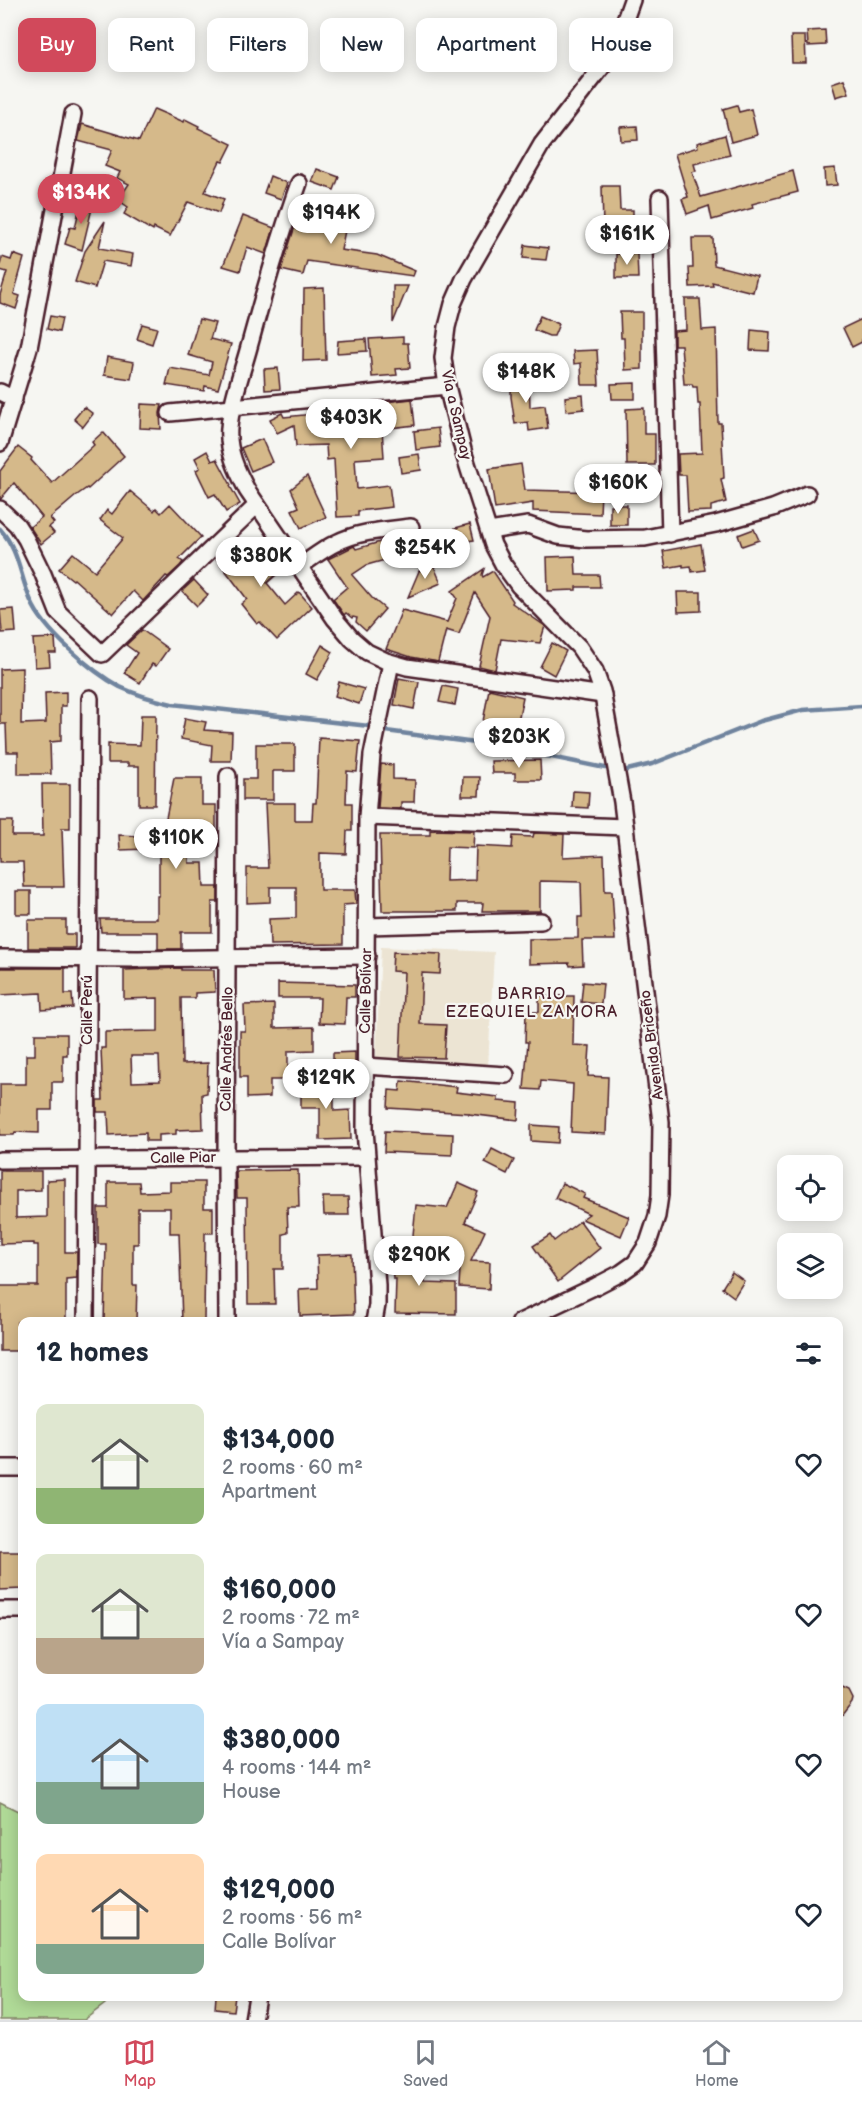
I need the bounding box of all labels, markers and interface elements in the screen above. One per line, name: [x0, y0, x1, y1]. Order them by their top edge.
chip: Buy: [18, 18, 96, 72]
chip: Rent: [108, 18, 195, 72]
chip: Filters: [207, 18, 308, 72]
chip: New: [320, 18, 404, 72]
chip: Apartment: [416, 18, 557, 72]
chip: House: [569, 18, 673, 72]
pin: $134K: [39, 174, 123, 225]
text: $134K: [52, 181, 110, 205]
pin: $194K: [289, 194, 373, 245]
text: $194K: [302, 201, 360, 225]
pin: $161K: [585, 215, 669, 266]
text: $161K: [599, 222, 655, 246]
pin: $148K: [484, 353, 568, 404]
text: $148K: [497, 360, 556, 384]
street label: Vía a Sampay: [436, 368, 476, 462]
pin: $403K: [309, 399, 393, 450]
text: $403K: [320, 406, 382, 430]
pin: $160K: [576, 464, 660, 515]
text: $160K: [588, 471, 648, 495]
pin: $254K: [383, 529, 467, 580]
text: $254K: [394, 536, 456, 560]
pin: $380K: [219, 537, 303, 588]
text: $380K: [230, 544, 292, 568]
pin: $203K: [477, 718, 561, 769]
text: $203K: [488, 725, 550, 749]
pin: $110K: [134, 819, 218, 870]
text: $110K: [148, 826, 204, 850]
street label: Calle Bolívar: [356, 948, 376, 1034]
street label: Calle Perú: [78, 975, 97, 1045]
district label: BARRIO EZEQUIEL ZAMORA: [445, 985, 619, 1022]
street label: Calle Andrés Bello: [216, 986, 238, 1112]
street label: Avenida Briceño: [636, 989, 668, 1101]
pin: $129K: [284, 1059, 368, 1110]
text: $129K: [297, 1066, 355, 1090]
street label: Calle Piar: [150, 1148, 217, 1168]
map controls: [777, 1155, 843, 1299]
button: locate: [777, 1155, 843, 1221]
button: layers: [777, 1233, 843, 1299]
pin: $290K: [377, 1236, 461, 1287]
text: $290K: [388, 1243, 450, 1267]
icon: filters: [792, 1337, 825, 1370]
text: 12 homes: [36, 1338, 148, 1369]
text: $134,000: [222, 1425, 335, 1456]
icon: home: [84, 1428, 156, 1500]
icon: heart: [792, 1448, 825, 1481]
text: 2 rooms · 60 m²: [222, 1456, 363, 1480]
text: Apartment: [222, 1480, 317, 1504]
text: $160,000: [222, 1575, 336, 1606]
icon: home: [84, 1578, 156, 1650]
icon: heart: [792, 1598, 825, 1631]
text: 2 rooms · 72 m²: [222, 1606, 360, 1630]
text: Vía a Sampay: [222, 1630, 344, 1654]
text: $380,000: [222, 1725, 341, 1756]
icon: home: [84, 1728, 156, 1800]
icon: heart: [792, 1748, 825, 1781]
text: 4 rooms · 144 m²: [222, 1756, 371, 1780]
text: House: [222, 1780, 281, 1804]
text: $129,000: [222, 1875, 335, 1906]
icon: home: [84, 1878, 156, 1950]
icon: heart: [792, 1898, 825, 1931]
text: 2 rooms · 56 m²: [222, 1906, 362, 1930]
text: Calle Bolívar: [222, 1930, 336, 1954]
tab: Map: [123, 2036, 156, 2091]
tab: Saved: [403, 2036, 448, 2091]
tab: Home: [695, 2036, 739, 2091]

